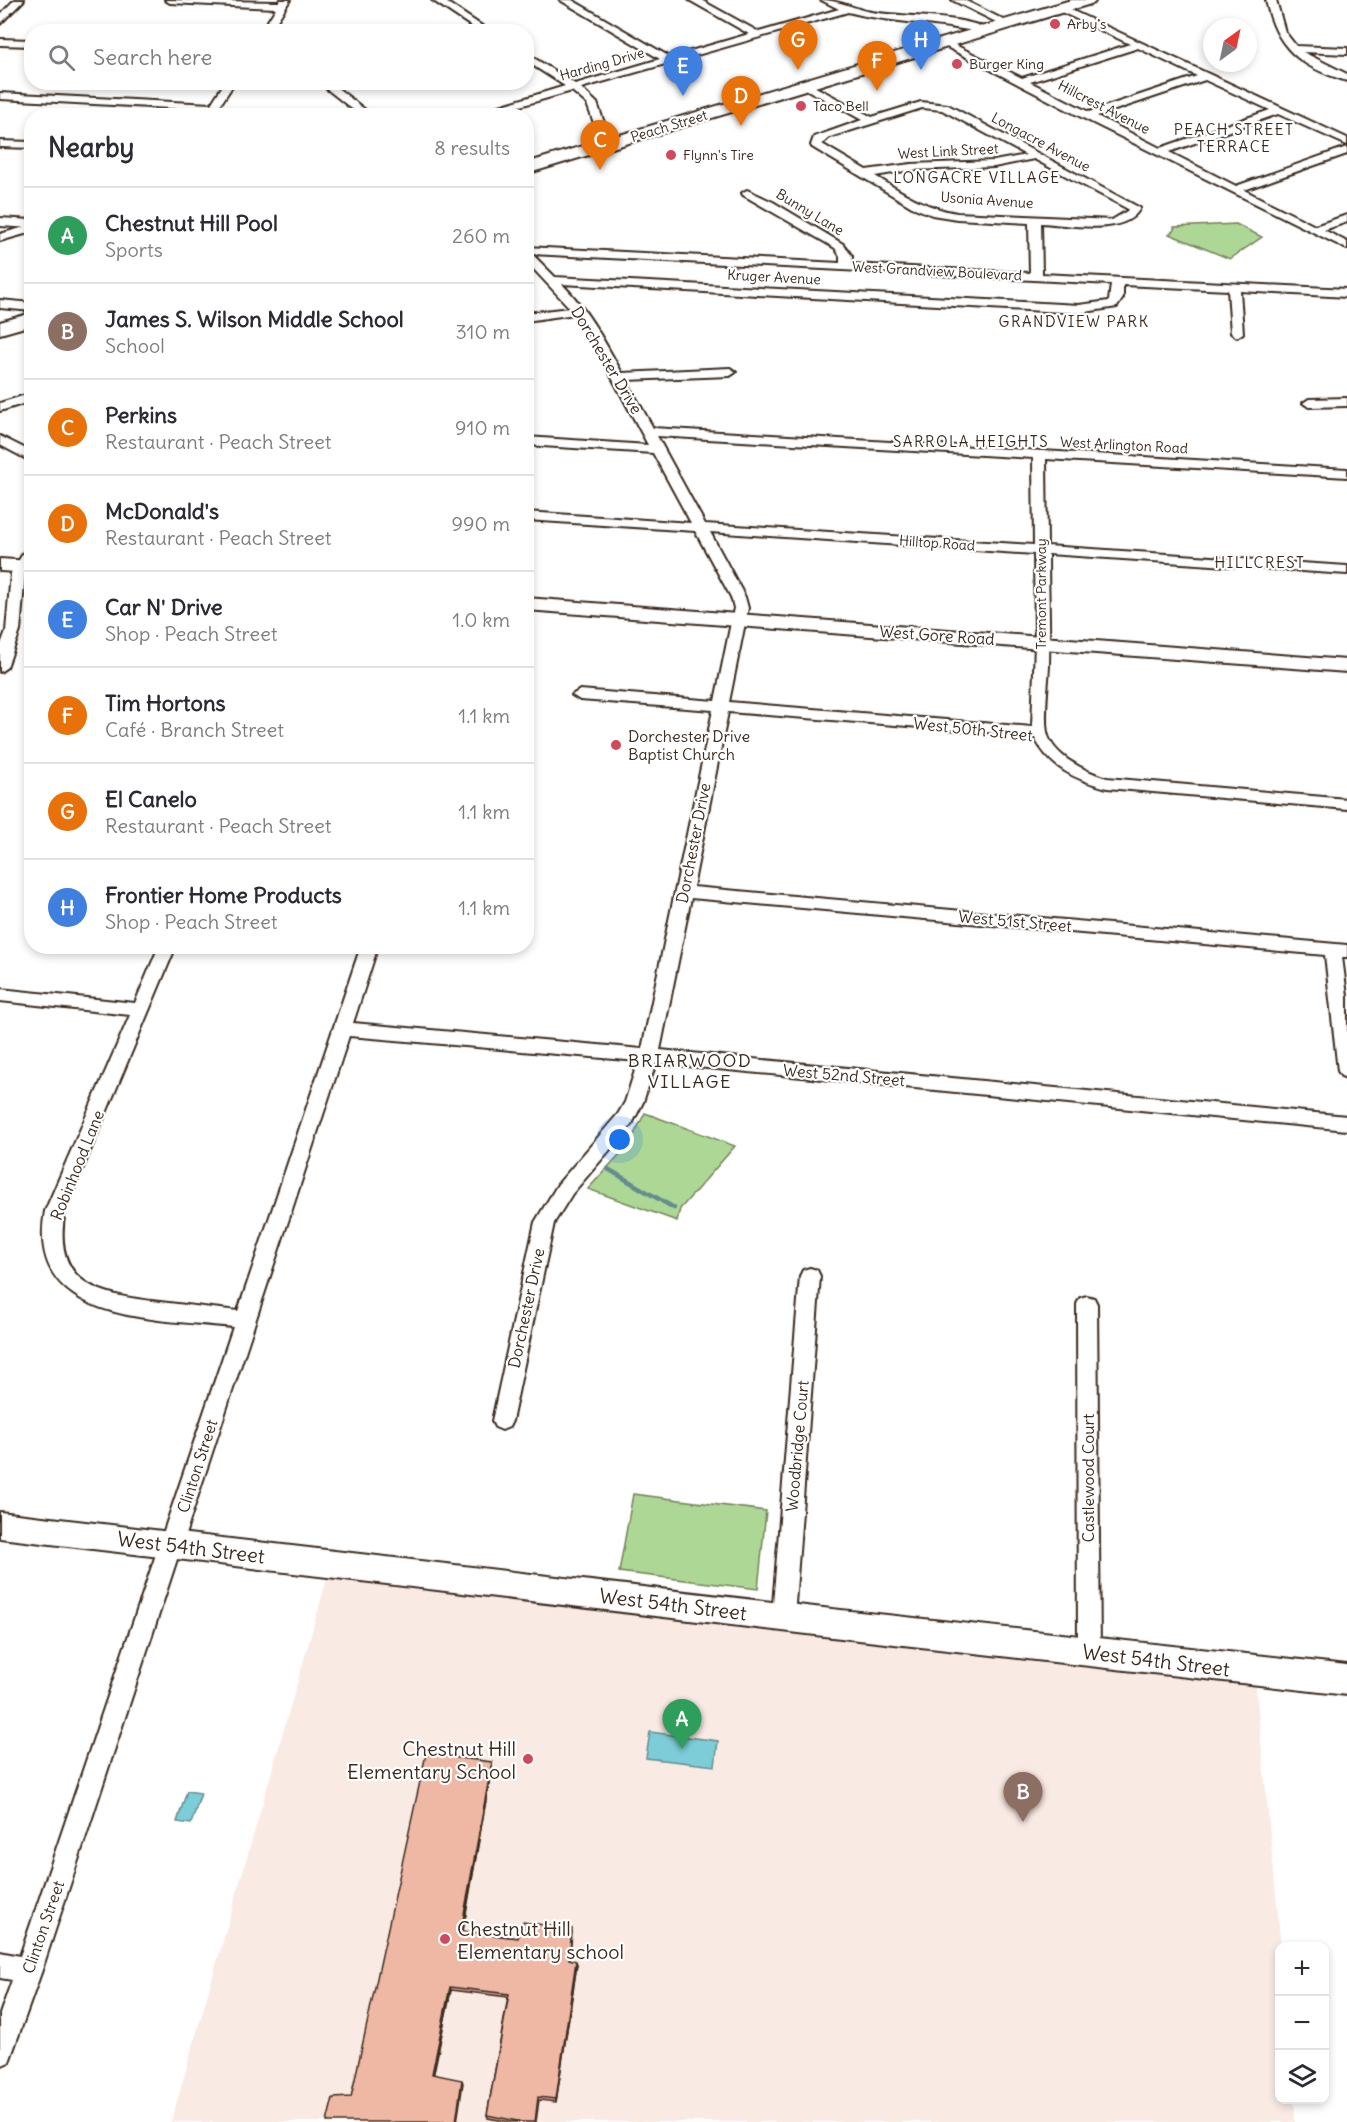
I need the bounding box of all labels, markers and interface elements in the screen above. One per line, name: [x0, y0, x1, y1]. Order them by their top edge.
place label: Arby's: [1067, 15, 1106, 33]
marker: Arby's: [1048, 17, 1062, 31]
north arrow: [1203, 18, 1257, 72]
pin: G: [778, 20, 818, 70]
pin: H: [902, 20, 940, 70]
search box: [24, 24, 534, 90]
icon: search: [45, 41, 78, 74]
pin: F: [858, 42, 896, 91]
text: Search here: [93, 43, 212, 71]
street label: Harding Drive: [558, 43, 646, 85]
pin: E: [664, 46, 702, 96]
place label: Burger King: [969, 55, 1044, 73]
marker: Burger King: [950, 57, 964, 71]
pin: D: [722, 76, 760, 126]
street label: Hillcrest Avenue: [1055, 76, 1153, 138]
place label: Taco Bell: [813, 97, 869, 115]
marker: Taco Bell: [794, 99, 808, 113]
street label: Peach Street: [628, 106, 710, 146]
street label: Longacre Avenue: [988, 108, 1094, 176]
pin: C: [580, 120, 620, 170]
district label: PEACH STREET TERRACE: [1174, 120, 1294, 156]
text: Nearby: [48, 131, 134, 164]
text: 8 results: [434, 135, 510, 160]
street label: West Link Street: [897, 139, 999, 163]
place label: Flynn's Tire: [683, 146, 754, 164]
marker: Flynn's Tire: [664, 148, 678, 162]
district label: LONGACRE VILLAGE: [893, 168, 1061, 187]
street label: Bunny Lane: [773, 185, 847, 239]
street label: Usonia Avenue: [940, 188, 1034, 212]
text: Chestnut Hill Pool: [105, 209, 278, 237]
text: A: [61, 223, 74, 248]
text: 260 m: [452, 223, 510, 248]
text: Sports: [105, 237, 163, 262]
street label: West Grandview Boulevard: [851, 258, 1023, 284]
street label: Kruger Avenue: [727, 266, 821, 288]
street label: Dorchester Drive: [567, 303, 647, 417]
text: James S. Wilson Middle School: [105, 305, 404, 333]
district label: GRANDVIEW PARK: [999, 312, 1149, 331]
text: B: [61, 319, 74, 344]
text: 310 m: [455, 319, 510, 344]
text: School: [105, 333, 165, 358]
text: Perkins: [105, 401, 177, 429]
text: C: [61, 415, 74, 440]
text: 910 m: [455, 415, 510, 440]
text: Restaurant · Peach Street: [105, 429, 332, 454]
district label: SARROLA HEIGHTS: [893, 432, 1049, 451]
street label: West Arlington Road: [1060, 433, 1188, 457]
text: McDonald's: [105, 497, 219, 525]
text: D: [60, 511, 75, 536]
text: 990 m: [452, 511, 510, 536]
text: Restaurant · Peach Street: [105, 525, 332, 550]
street label: Hilltop Road: [898, 531, 976, 555]
street label: Tremont Parkway: [1032, 538, 1050, 650]
district label: HILLCREST: [1215, 553, 1305, 572]
text: Car N' Drive: [105, 593, 223, 621]
text: E: [62, 607, 73, 632]
text: 1.0 km: [452, 607, 510, 632]
text: Shop · Peach Street: [105, 621, 277, 646]
street label: West Gore Road: [879, 621, 995, 649]
text: Tim Hortons: [105, 689, 226, 717]
text: F: [62, 703, 73, 728]
text: 1.1 km: [458, 703, 510, 728]
street label: West 50th Street: [912, 713, 1034, 745]
text: Café · Branch Street: [105, 717, 284, 742]
place label: Dorchester Drive Baptist Church: [628, 726, 750, 764]
marker: Dorchester Drive Baptist Church: [609, 738, 623, 752]
street label: Dorchester Drive: [672, 781, 714, 905]
text: El Canelo: [105, 785, 197, 813]
text: G: [60, 799, 75, 824]
text: 1.1 km: [458, 799, 510, 824]
text: Restaurant · Peach Street: [105, 813, 332, 838]
text: Frontier Home Products: [105, 881, 342, 909]
text: H: [60, 895, 75, 920]
text: 1.1 km: [458, 895, 510, 920]
street label: West 51st Street: [957, 906, 1073, 936]
text: Shop · Peach Street: [105, 909, 277, 934]
district label: BRIARWOOD VILLAGE: [628, 1049, 752, 1093]
street label: West 52nd Street: [782, 1060, 906, 1090]
street label: Robinhood Lane: [46, 1107, 108, 1223]
your location: [605, 1125, 634, 1154]
street label: Dorchester Drive: [504, 1246, 548, 1370]
street label: Woodbridge Court: [781, 1379, 813, 1512]
street label: Castlewood Court: [1078, 1413, 1098, 1542]
street label: Clinton Street: [173, 1416, 222, 1515]
street label: West 54th Street: [116, 1526, 266, 1568]
street label: West 54th Street: [598, 1583, 748, 1625]
street label: West 54th Street: [1081, 1639, 1231, 1681]
pin: A: [662, 1700, 702, 1749]
place label: Chestnut Hill Elementary School: [347, 1736, 516, 1784]
marker: Chestnut Hill Elementary School: [521, 1752, 535, 1766]
pin: B: [1004, 1772, 1042, 1822]
street label: Clinton Street: [18, 1877, 68, 1976]
place label: Chestnut Hill Elementary school: [457, 1916, 624, 1964]
marker: Chestnut Hill Elementary school: [438, 1932, 452, 1946]
map controls: [1275, 1942, 1329, 2104]
button: +: [1275, 1942, 1329, 1996]
button: −: [1275, 1996, 1329, 2050]
button: layers: [1275, 2050, 1329, 2104]

